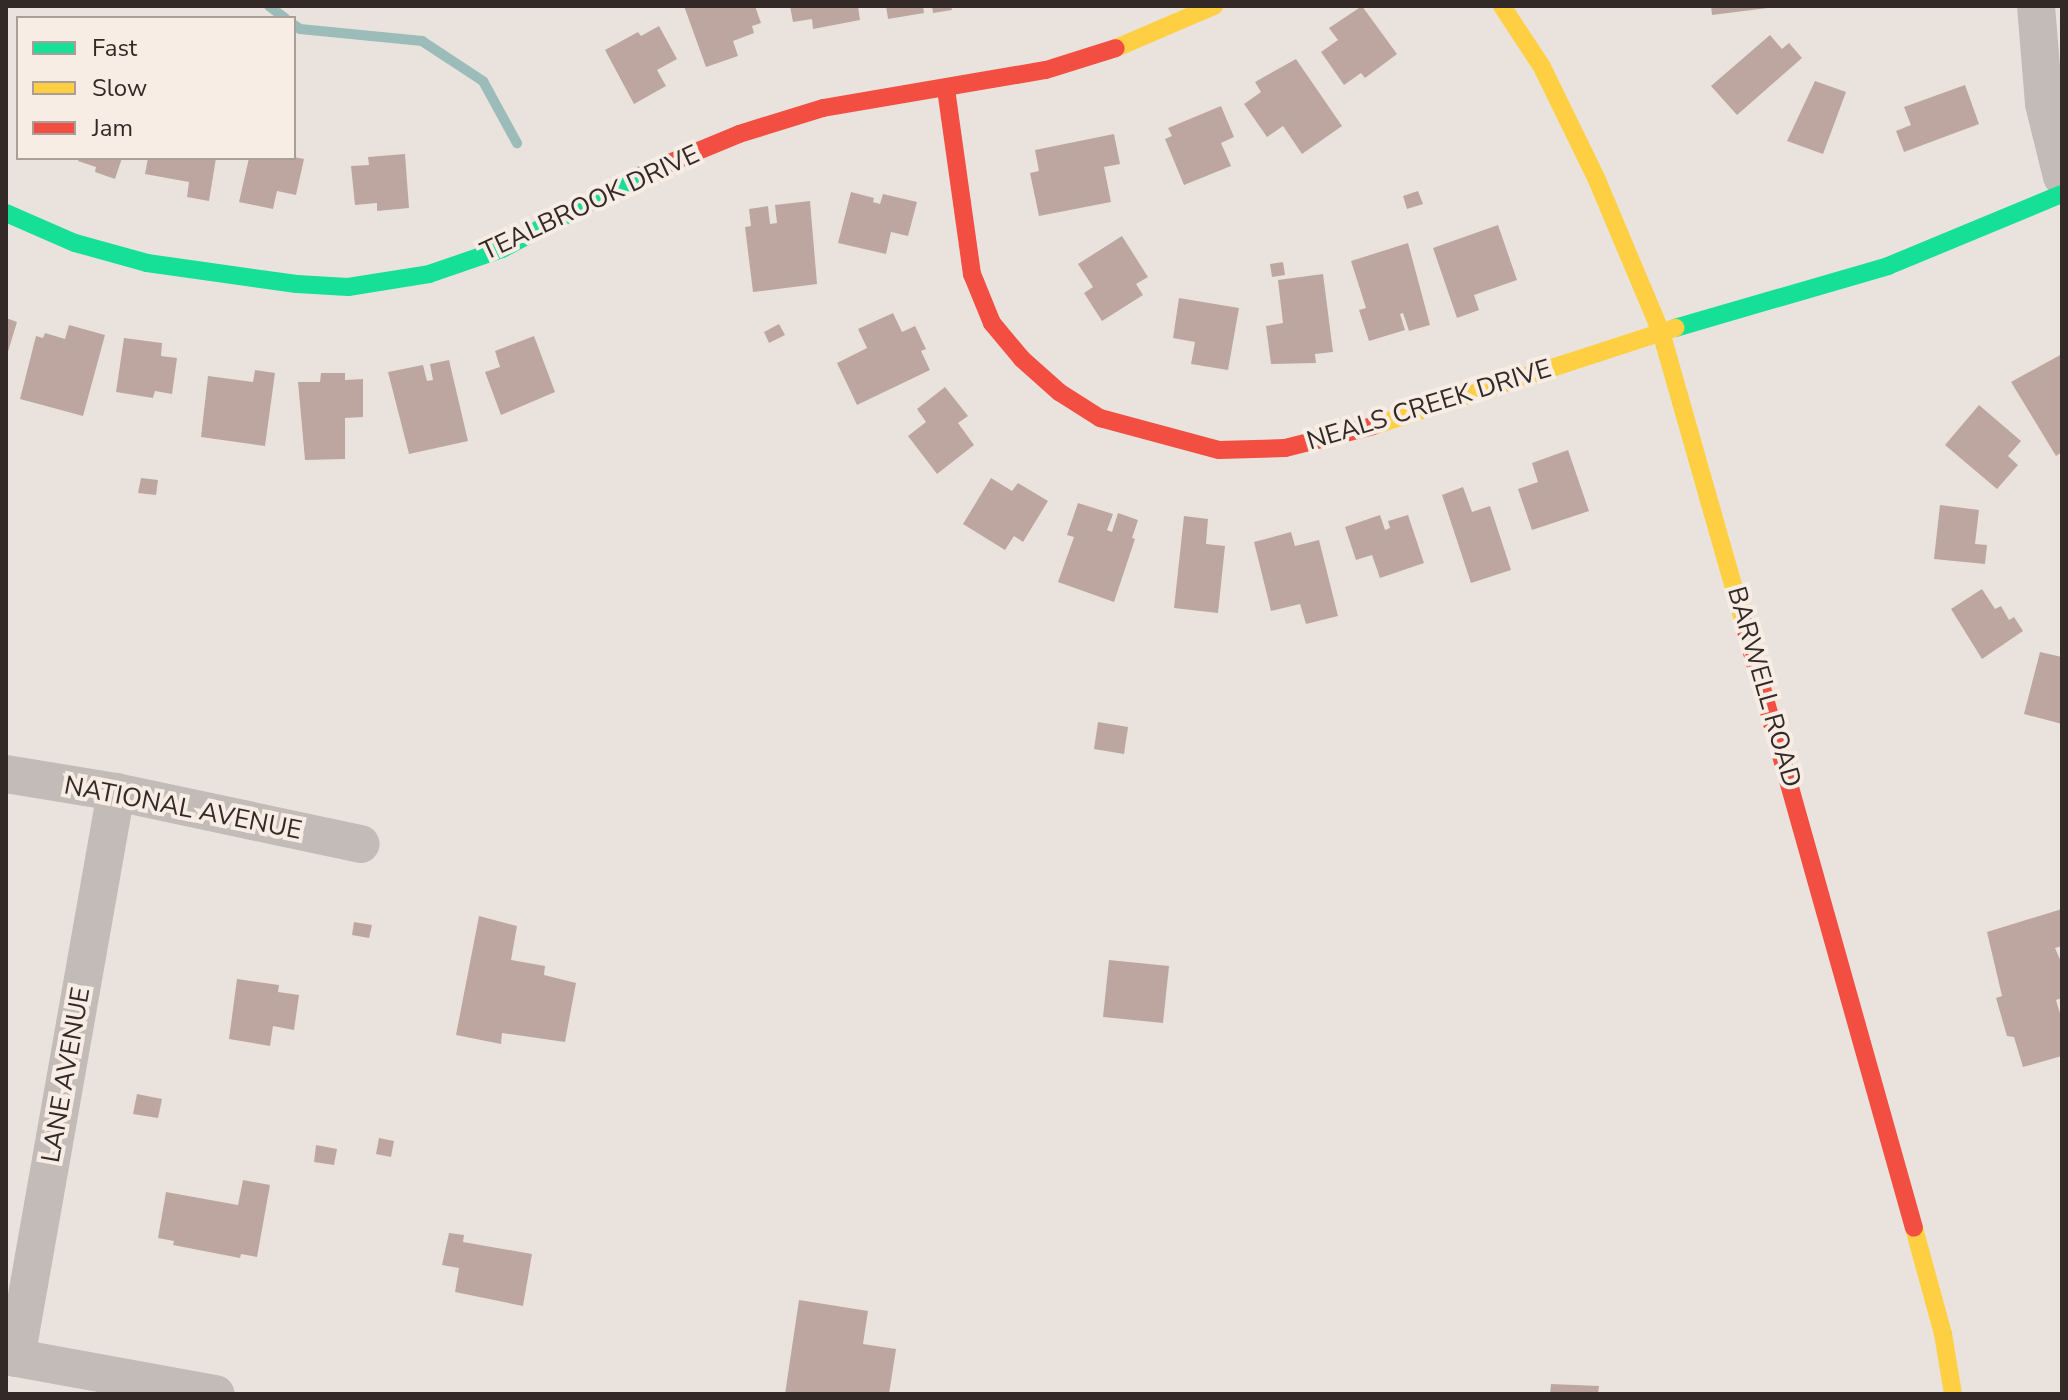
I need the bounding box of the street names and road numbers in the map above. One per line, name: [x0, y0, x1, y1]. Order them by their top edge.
street label: TEALBROOK DRIVE: [476, 139, 704, 267]
street label: NEALS CREEK DRIVE: [1303, 353, 1555, 457]
street label: BARWELL ROAD: [1720, 583, 1808, 791]
street label: NATIONAL AVENUE: [62, 770, 304, 846]
street label: LANE AVENUE: [35, 985, 97, 1165]

